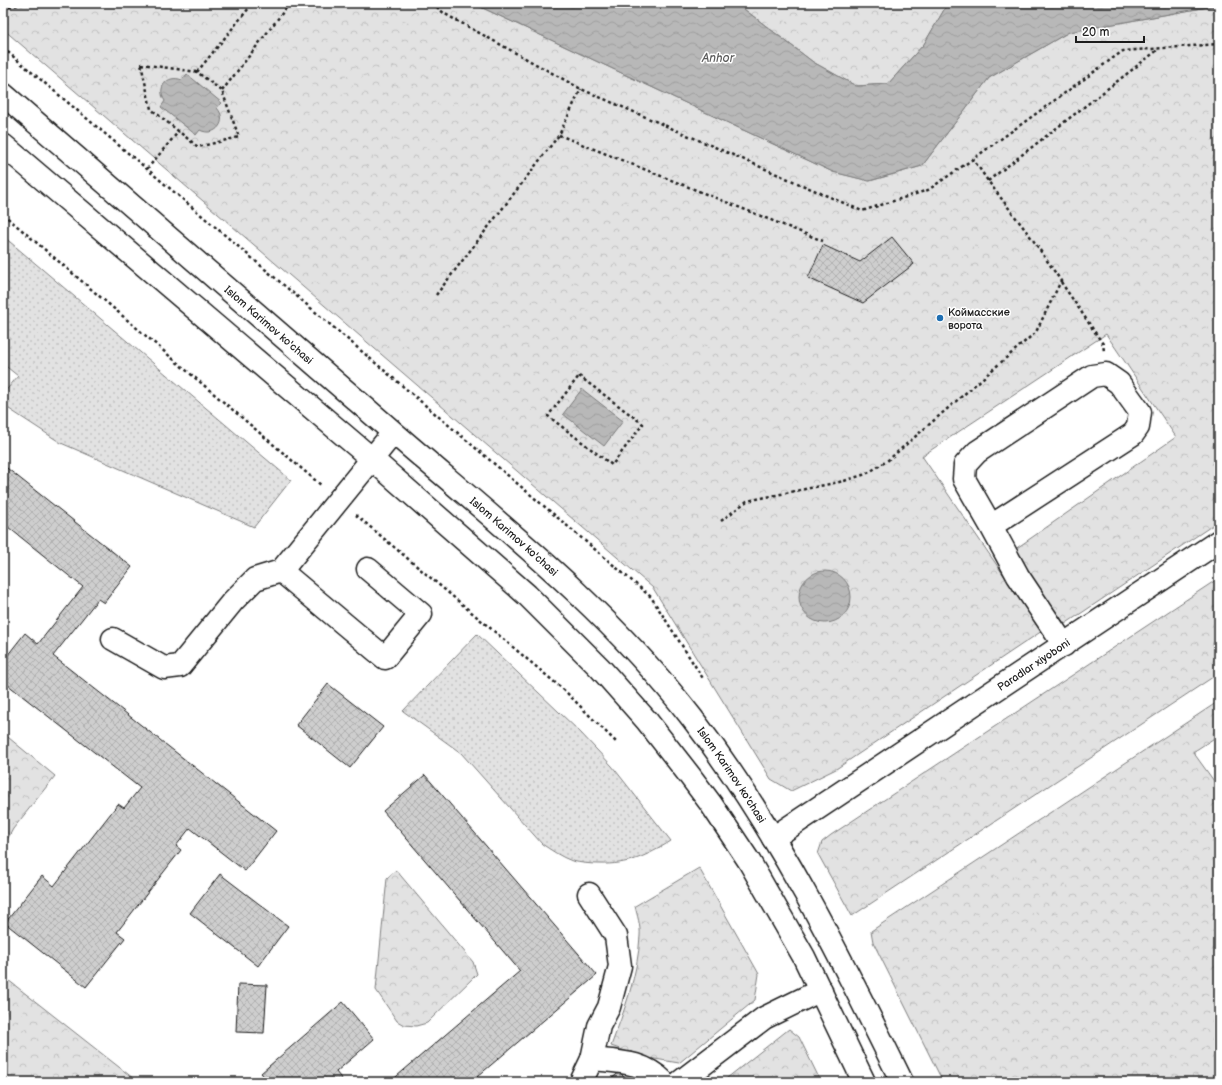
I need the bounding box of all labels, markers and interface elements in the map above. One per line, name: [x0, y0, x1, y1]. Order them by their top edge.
scale bar: [1076, 18, 1144, 44]
text: 20 m: [1082, 25, 1109, 40]
water label: Anhor: [701, 51, 736, 66]
street label: Islom Karimov ko'chasi: [222, 283, 315, 367]
place label: Коймасские ворота: [948, 306, 1010, 332]
marker: Коймасские ворота: [935, 313, 945, 323]
street label: Islom Karimov ko'chasi: [467, 495, 560, 579]
street label: Paradlar xiyoboni: [995, 636, 1073, 694]
street label: Islom Karimov ko'chasi: [694, 725, 768, 825]

